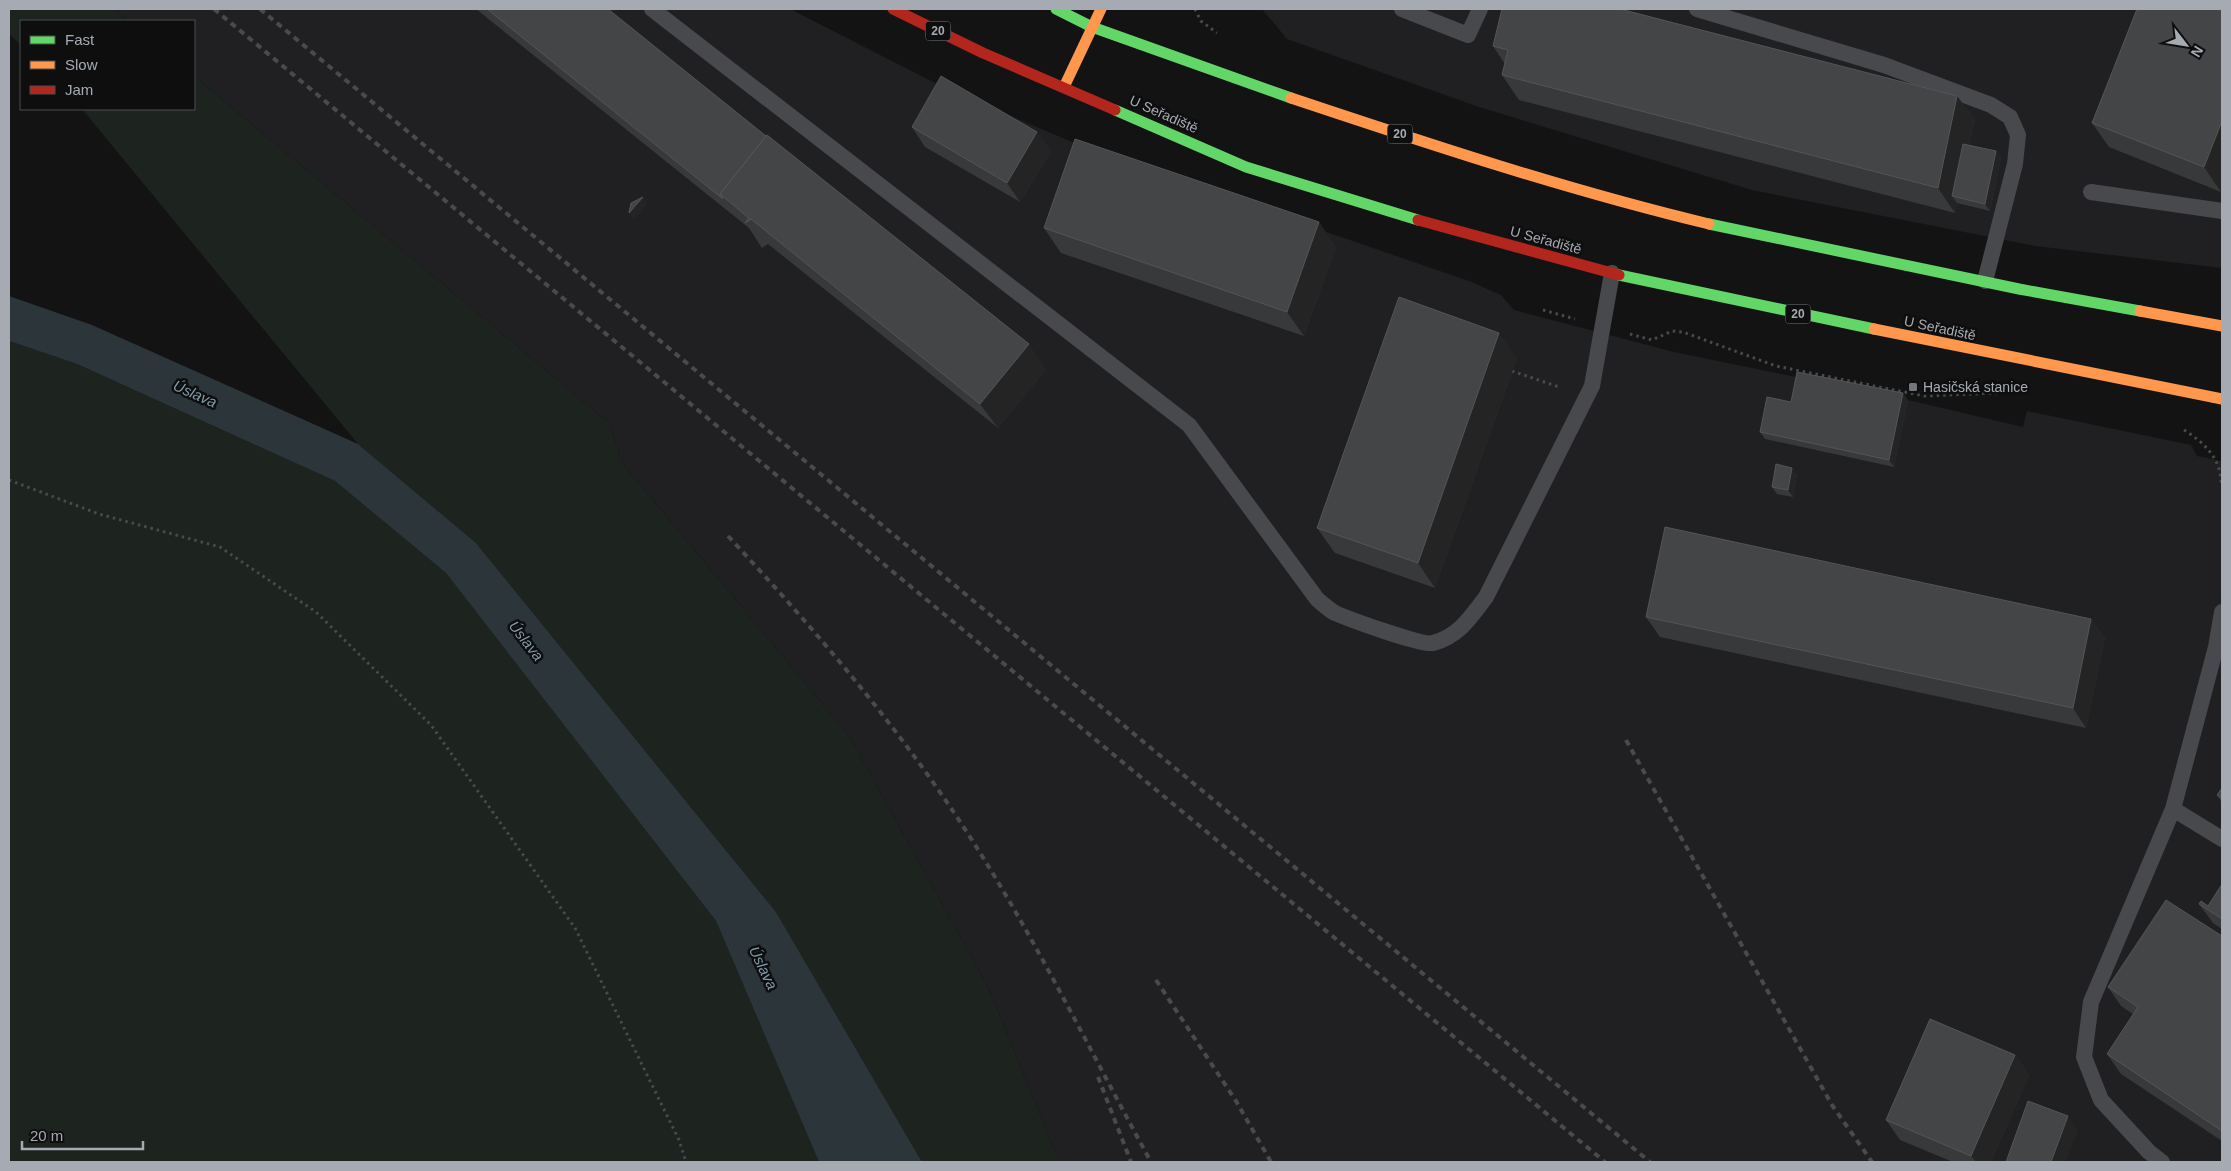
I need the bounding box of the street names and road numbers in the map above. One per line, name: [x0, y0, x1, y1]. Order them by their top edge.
road number: 20: [926, 22, 950, 40]
street label: U Seřadiště: [1127, 92, 1201, 136]
road number: 20: [1388, 125, 1412, 144]
street label: U Seřadiště: [1509, 223, 1584, 257]
road number: 20: [1786, 304, 1810, 324]
street label: U Seřadiště: [1903, 313, 1978, 343]

